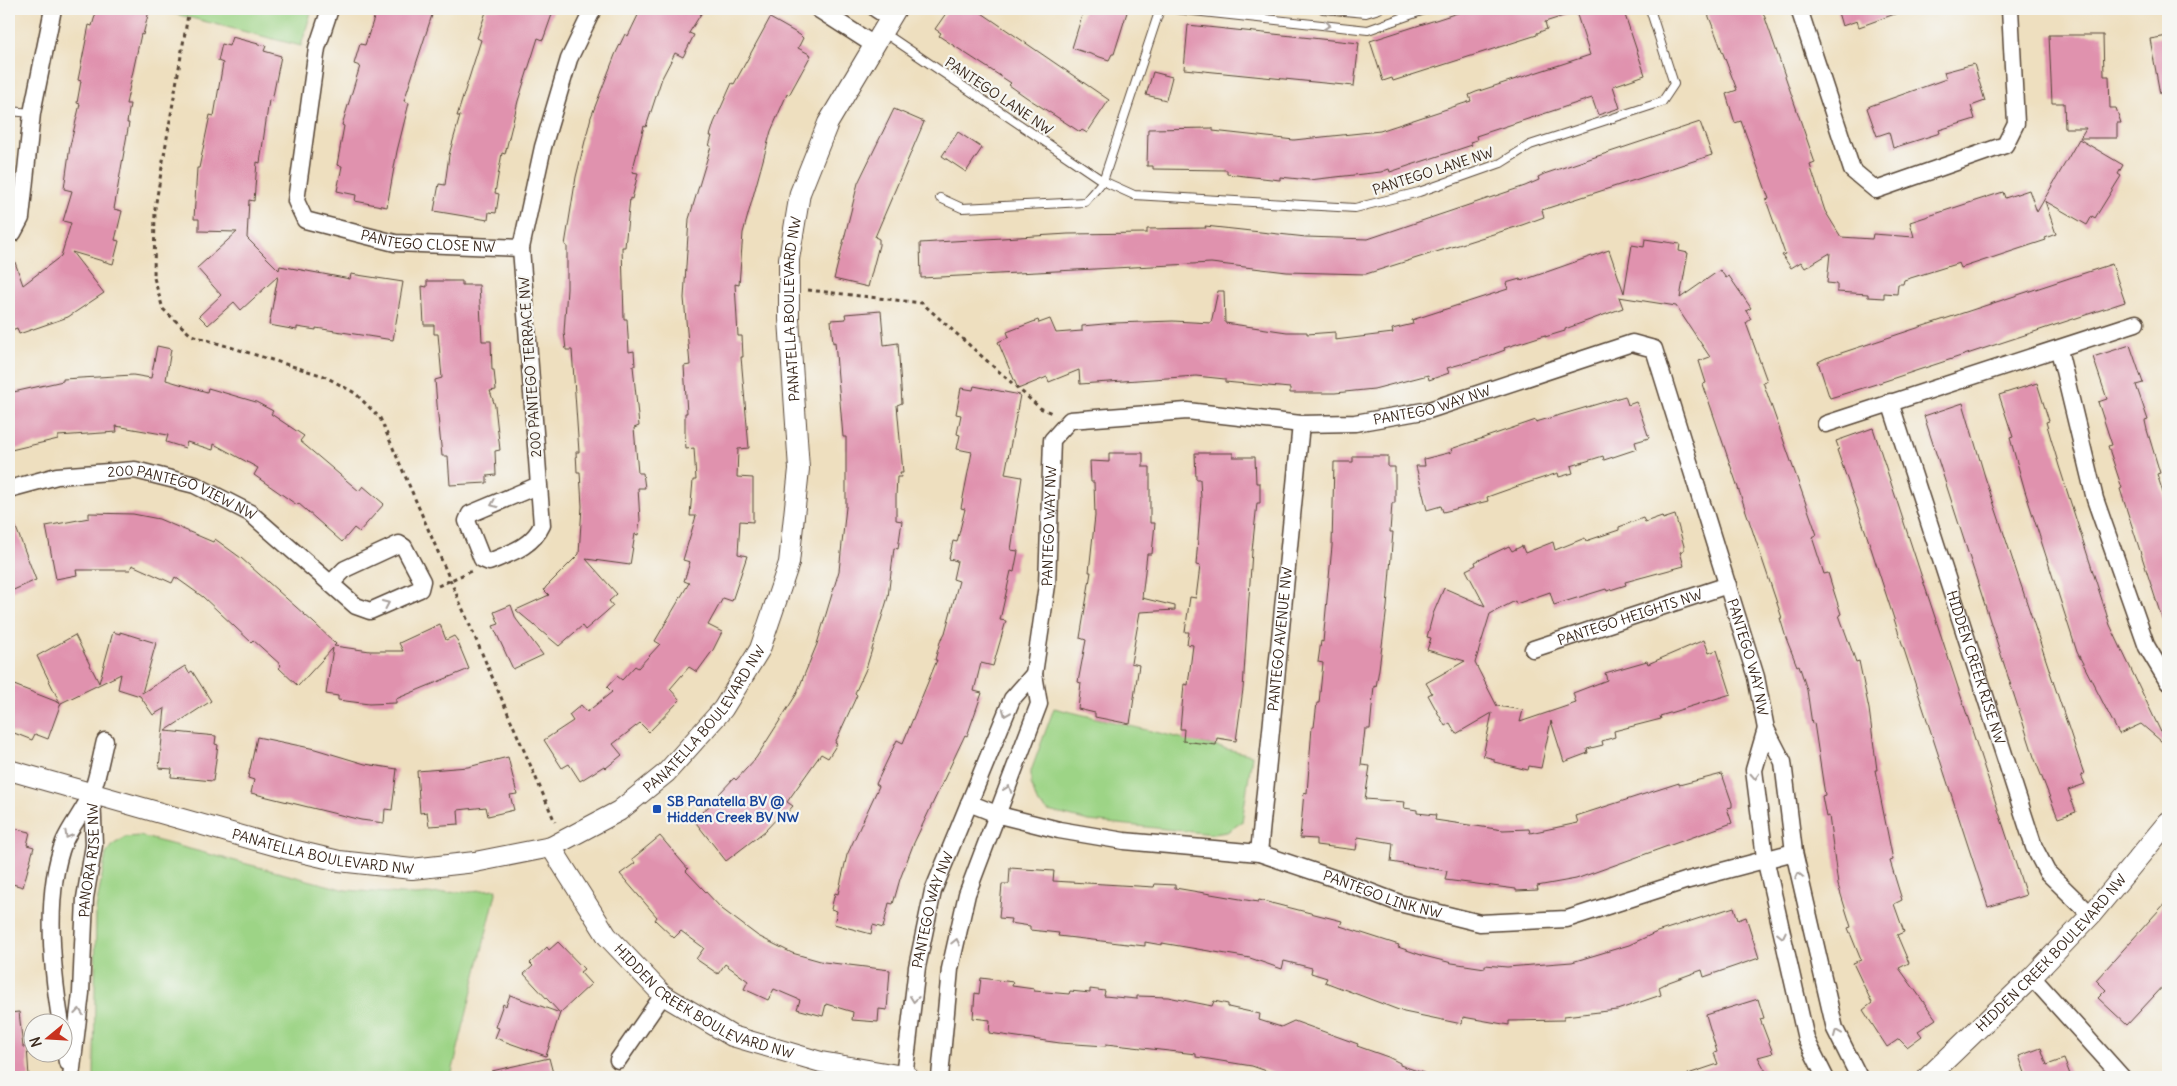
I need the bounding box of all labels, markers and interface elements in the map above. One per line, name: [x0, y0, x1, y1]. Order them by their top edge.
one-way arrow: [1324, 19, 1332, 30]
street label: PANTEGO LANE NW: [942, 53, 1057, 139]
street label: PANTEGO LANE NW: [1370, 143, 1496, 199]
street label: PANATELLA BOULEVARD NW: [780, 215, 805, 402]
street label: PANTEGO CLOSE NW: [359, 226, 496, 256]
street label: 200 PANTEGO TERRACE NW: [515, 276, 545, 458]
street label: PANTEGO WAY NW: [1372, 381, 1493, 429]
street label: 200 PANTEGO VIEW NW: [107, 461, 260, 524]
street label: PANTEGO WAY NW: [1038, 465, 1060, 587]
one-way arrow: [490, 498, 498, 508]
street label: PANTEGO AVENUE NW: [1264, 566, 1296, 712]
street label: PANTEGO HEIGHTS NW: [1555, 585, 1705, 649]
street label: HIDDEN CREEK RISE NW: [1943, 588, 2009, 747]
street label: PANTEGO WAY NW: [1723, 596, 1772, 717]
one-way arrow: [381, 599, 390, 610]
street label: PANATELLA BOULEVARD NW: [639, 642, 769, 797]
one-way arrow: [1002, 708, 1013, 717]
one-way arrow: [1750, 772, 1760, 780]
one-way arrow: [1002, 785, 1012, 793]
place label: SB Panatella BV @ Hidden Creek BV NW: [667, 792, 799, 826]
street label: PANORA RISE NW: [75, 802, 103, 918]
marker: SB Panatella BV @ Hidden Creek BV NW: [651, 803, 663, 815]
street label: PANATELLA BOULEVARD NW: [230, 825, 415, 878]
one-way arrow: [64, 830, 74, 839]
street label: PANTEGO WAY NW: [908, 849, 957, 970]
street label: PANTEGO LINK NW: [1321, 866, 1444, 922]
street label: HIDDEN CREEK BOULEVARD NW: [1972, 870, 2130, 1035]
one-way arrow: [1795, 871, 1805, 880]
one-way arrow: [1776, 931, 1787, 940]
one-way arrow: [950, 938, 961, 947]
street label: HIDDEN CREEK BOULEVARD NW: [610, 940, 796, 1063]
one-way arrow: [909, 995, 920, 1003]
one-way arrow: [73, 1007, 84, 1015]
north arrow: [22, 1014, 72, 1064]
one-way arrow: [1833, 1029, 1844, 1038]
text: N: [26, 1035, 46, 1049]

